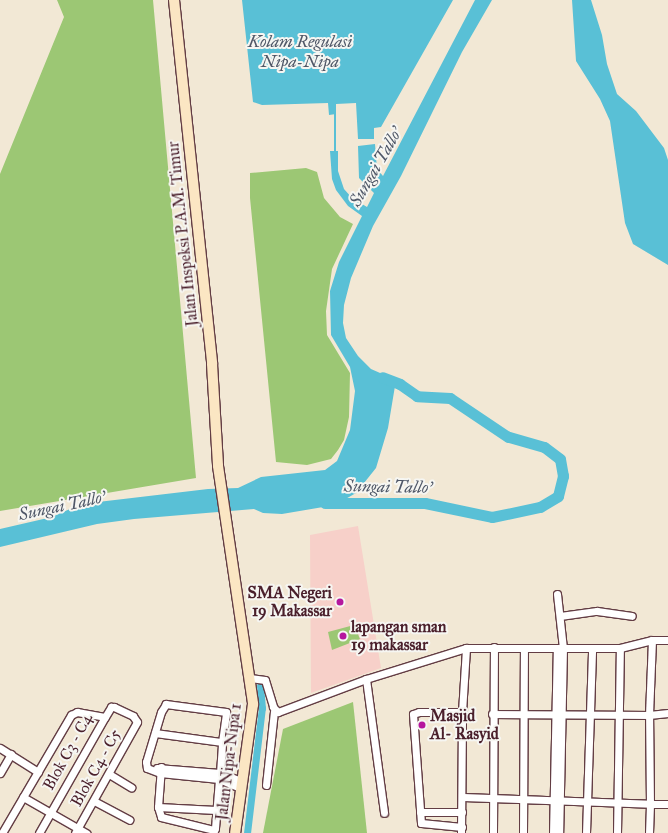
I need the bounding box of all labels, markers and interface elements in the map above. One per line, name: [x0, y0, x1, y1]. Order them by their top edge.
water label: Kolam Regulasi Nipa-Nipa: [248, 32, 352, 72]
water label: Sungai Tallo': [345, 124, 407, 210]
street label: Jalan Inspeksi P.A.M. Timur: [164, 141, 202, 327]
water label: Sungai Tallo': [344, 476, 432, 498]
water label: Sungai Tallo': [17, 487, 107, 525]
place label: SMA Negeri 19 Makassar: [248, 583, 332, 621]
marker: SMA Negeri 19 Makassar: [335, 597, 345, 607]
place label: lapangan sman 19 makassar: [351, 617, 447, 655]
marker: lapangan sman 19 makassar: [338, 631, 348, 641]
street label: Jalan Nipa-Nipa 1: [212, 702, 246, 822]
place label: Masjid Al- Rasyid: [430, 706, 499, 744]
street label: Blok C3 - C4: [39, 710, 97, 794]
marker: Masjid Al- Rasyid: [417, 720, 427, 730]
street label: Blok C4 - C5: [67, 726, 125, 810]

